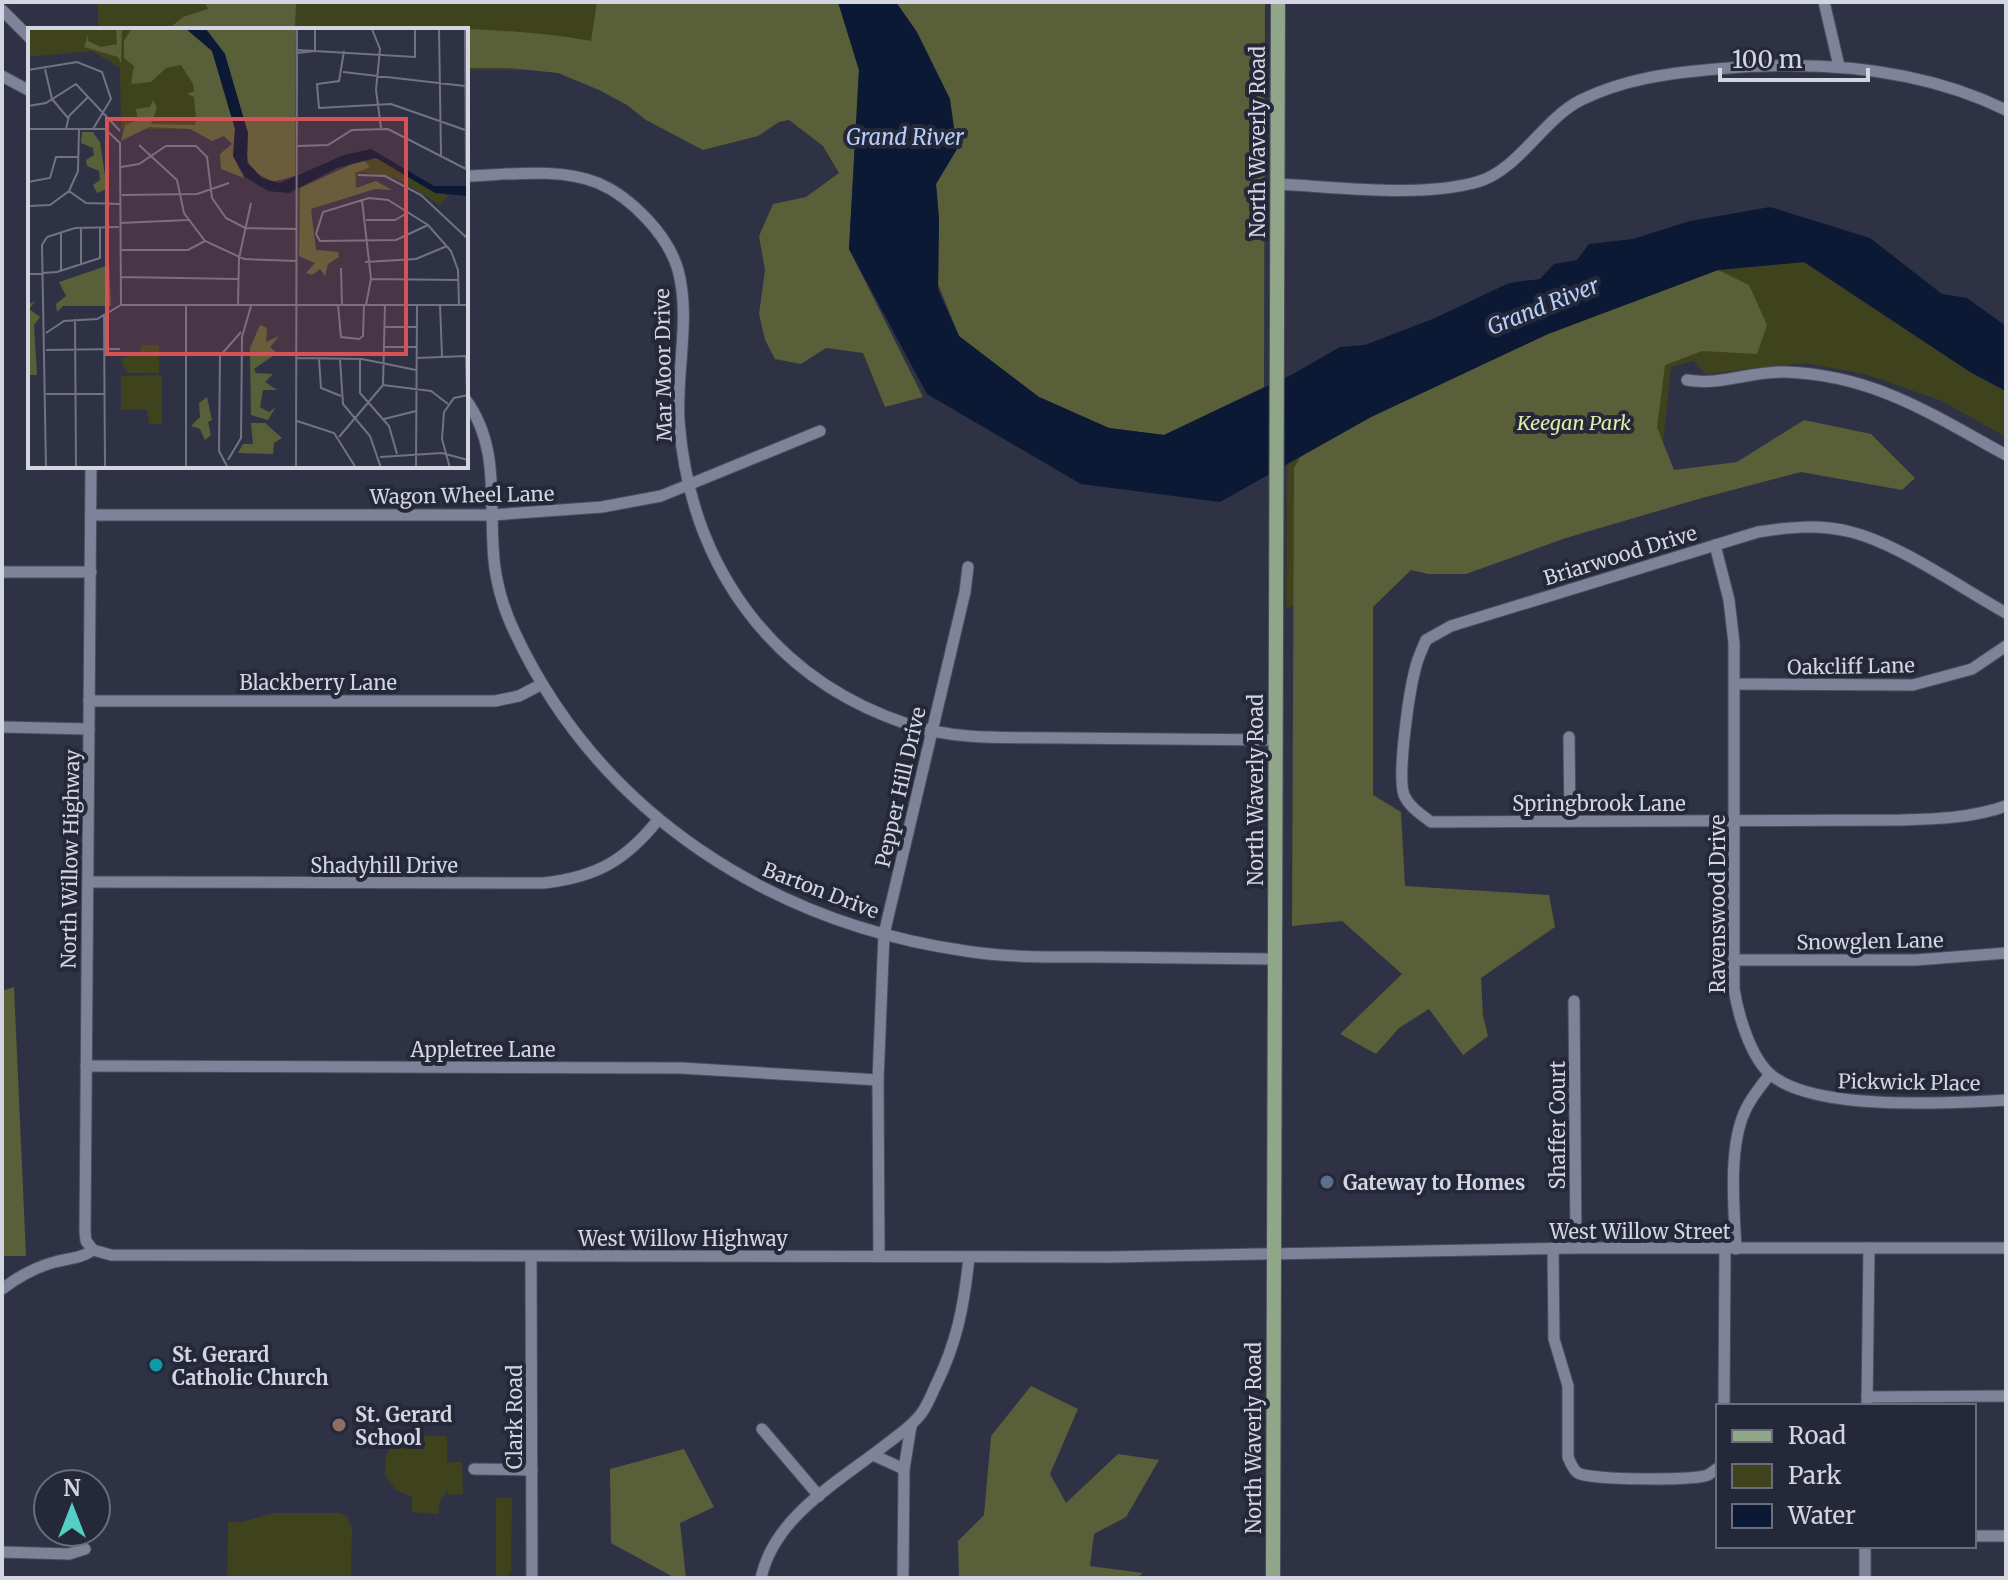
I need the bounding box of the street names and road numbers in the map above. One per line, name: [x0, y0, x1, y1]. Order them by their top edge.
street label: North Waverly Road: [1245, 46, 1270, 238]
street label: Mar Moor Drive: [649, 288, 677, 442]
street label: Wagon Wheel Lane: [369, 481, 554, 509]
street label: Briarwood Drive: [1540, 520, 1700, 590]
street label: Oakcliff Lane: [1787, 652, 1915, 680]
street label: Blackberry Lane: [239, 670, 397, 695]
street label: North Waverly Road: [1243, 694, 1268, 886]
street label: Pepper Hill Drive: [869, 704, 931, 870]
street label: North Willow Highway: [56, 749, 84, 969]
street label: Springbrook Lane: [1512, 791, 1686, 816]
street label: Ravenswood Drive: [1705, 814, 1730, 994]
street label: Shadyhill Drive: [310, 853, 458, 878]
street label: Barton Drive: [759, 856, 883, 924]
street label: Snowglen Lane: [1796, 927, 1944, 955]
street label: Appletree Lane: [410, 1037, 555, 1062]
street label: Shaffer Court: [1545, 1060, 1570, 1189]
street label: Pickwick Place: [1838, 1068, 1980, 1096]
street label: West Willow Street: [1548, 1219, 1731, 1244]
street label: West Willow Highway: [577, 1226, 788, 1251]
street label: North Waverly Road: [1241, 1342, 1266, 1534]
street label: Clark Road: [502, 1365, 527, 1469]

